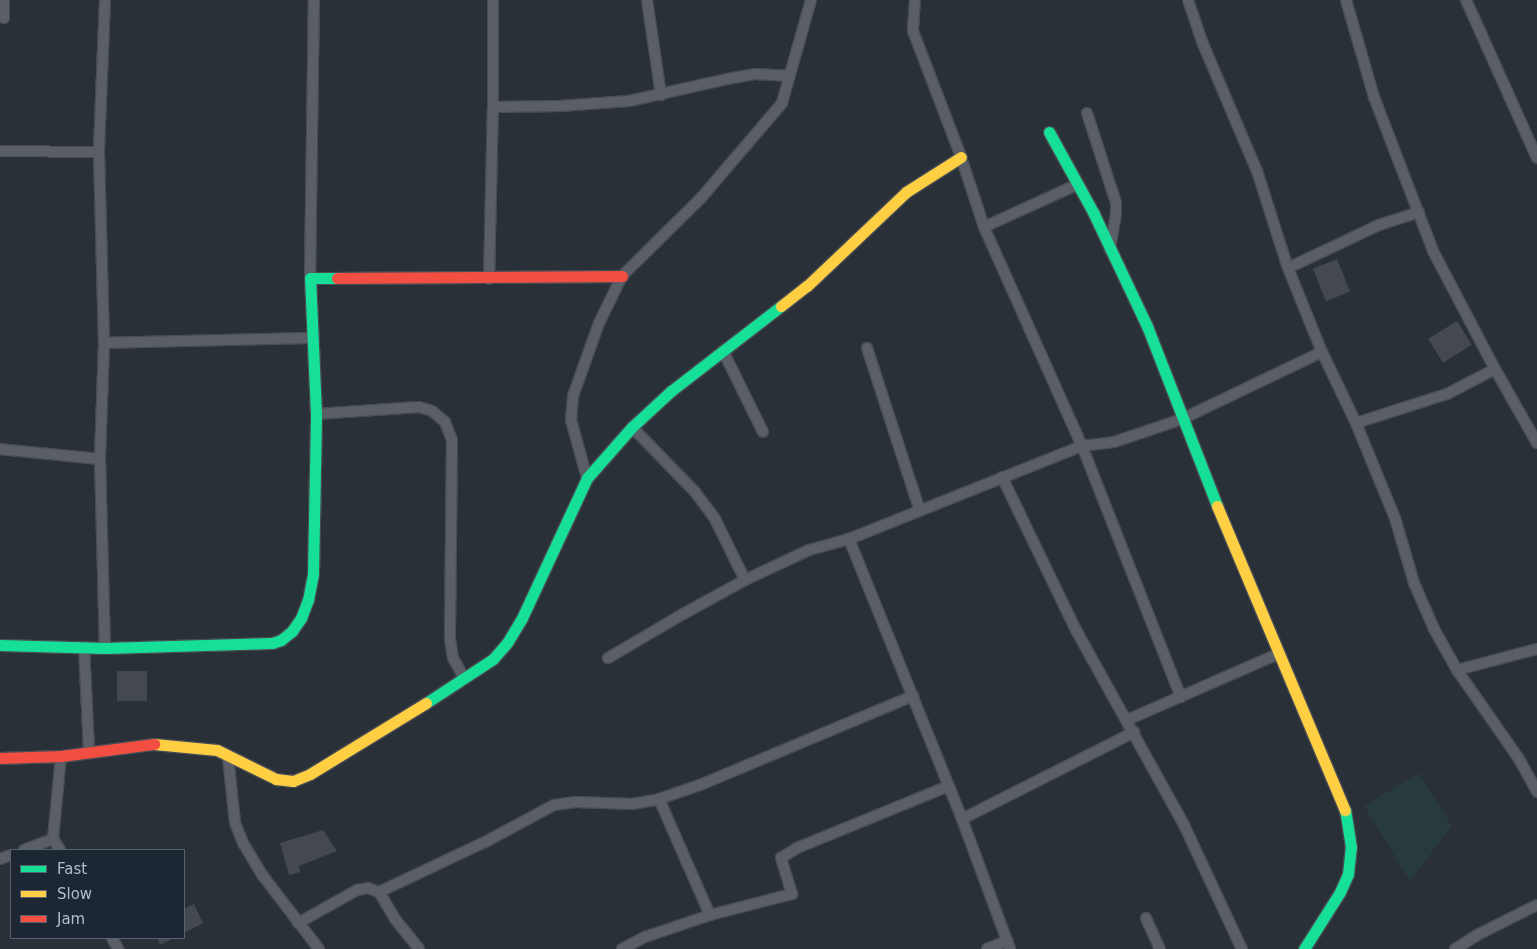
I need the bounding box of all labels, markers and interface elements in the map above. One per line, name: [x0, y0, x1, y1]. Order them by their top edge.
legend: [10, 849, 185, 939]
text: Fast: [57, 860, 87, 878]
text: Slow: [57, 885, 92, 903]
text: Jam: [57, 910, 85, 928]

